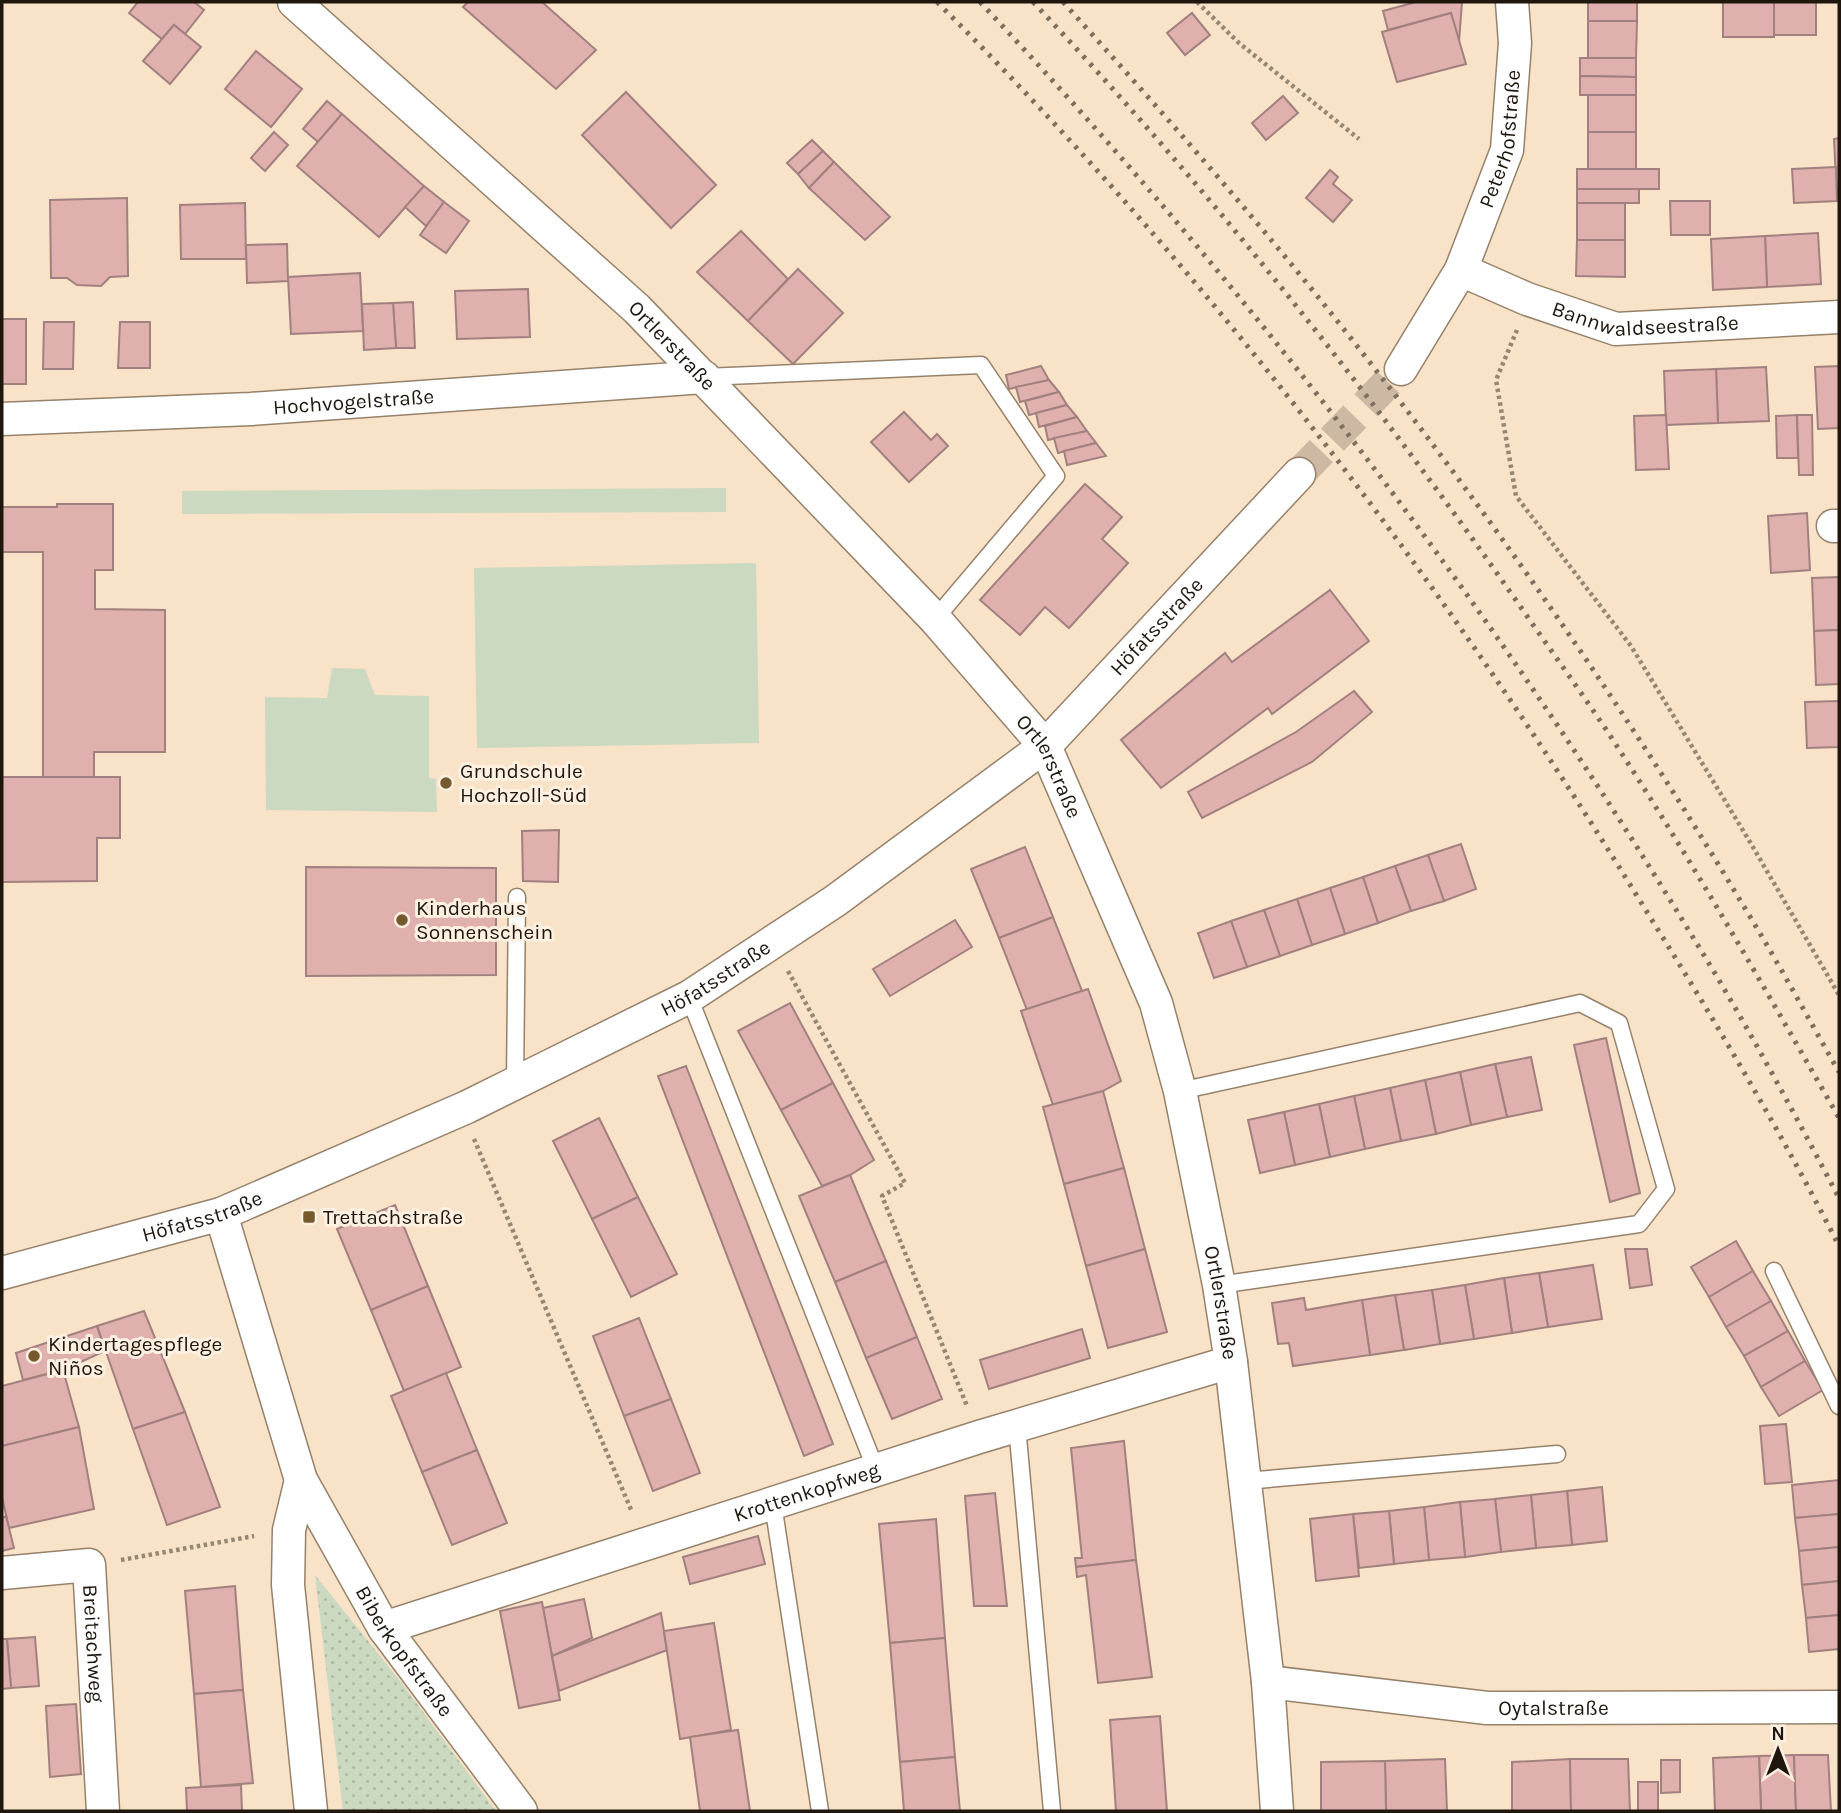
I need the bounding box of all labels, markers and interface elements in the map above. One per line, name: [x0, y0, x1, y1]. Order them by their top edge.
street label: Peterhofstraße: [1474, 69, 1525, 211]
street label: Ortlerstraße: [624, 295, 721, 395]
street label: Bannwaldseestraße: [1549, 296, 1739, 341]
street label: Hochvogelstraße: [272, 384, 435, 419]
street label: Höfatsstraße: [1105, 573, 1208, 680]
street label: Ortlerstraße: [1011, 709, 1087, 822]
place label: Grundschule Hochzoll-Süd: [460, 759, 587, 807]
marker: Grundschule Hochzoll-Süd: [438, 775, 454, 791]
place label: Kinderhaus Sonnenschein: [416, 896, 553, 944]
marker: Kinderhaus Sonnenschein: [394, 912, 410, 928]
street label: Höfatsstraße: [656, 935, 775, 1021]
street label: Höfatsstraße: [139, 1186, 266, 1247]
place label: Trettachstraße: [323, 1205, 463, 1229]
marker: Trettachstraße: [301, 1209, 317, 1225]
street label: Ortlerstraße: [1199, 1243, 1242, 1361]
place label: Kindertagespflege Niños: [48, 1332, 222, 1380]
marker: Kindertagespflege Niños: [26, 1348, 42, 1364]
street label: Krottenkopfweg: [731, 1458, 883, 1527]
street label: Biberkopfstraße: [351, 1581, 458, 1721]
street label: Breitachweg: [78, 1584, 109, 1704]
street label: Oytalstraße: [1498, 1696, 1609, 1720]
north arrow: [1743, 1715, 1813, 1785]
text: N: [1771, 1723, 1785, 1745]

